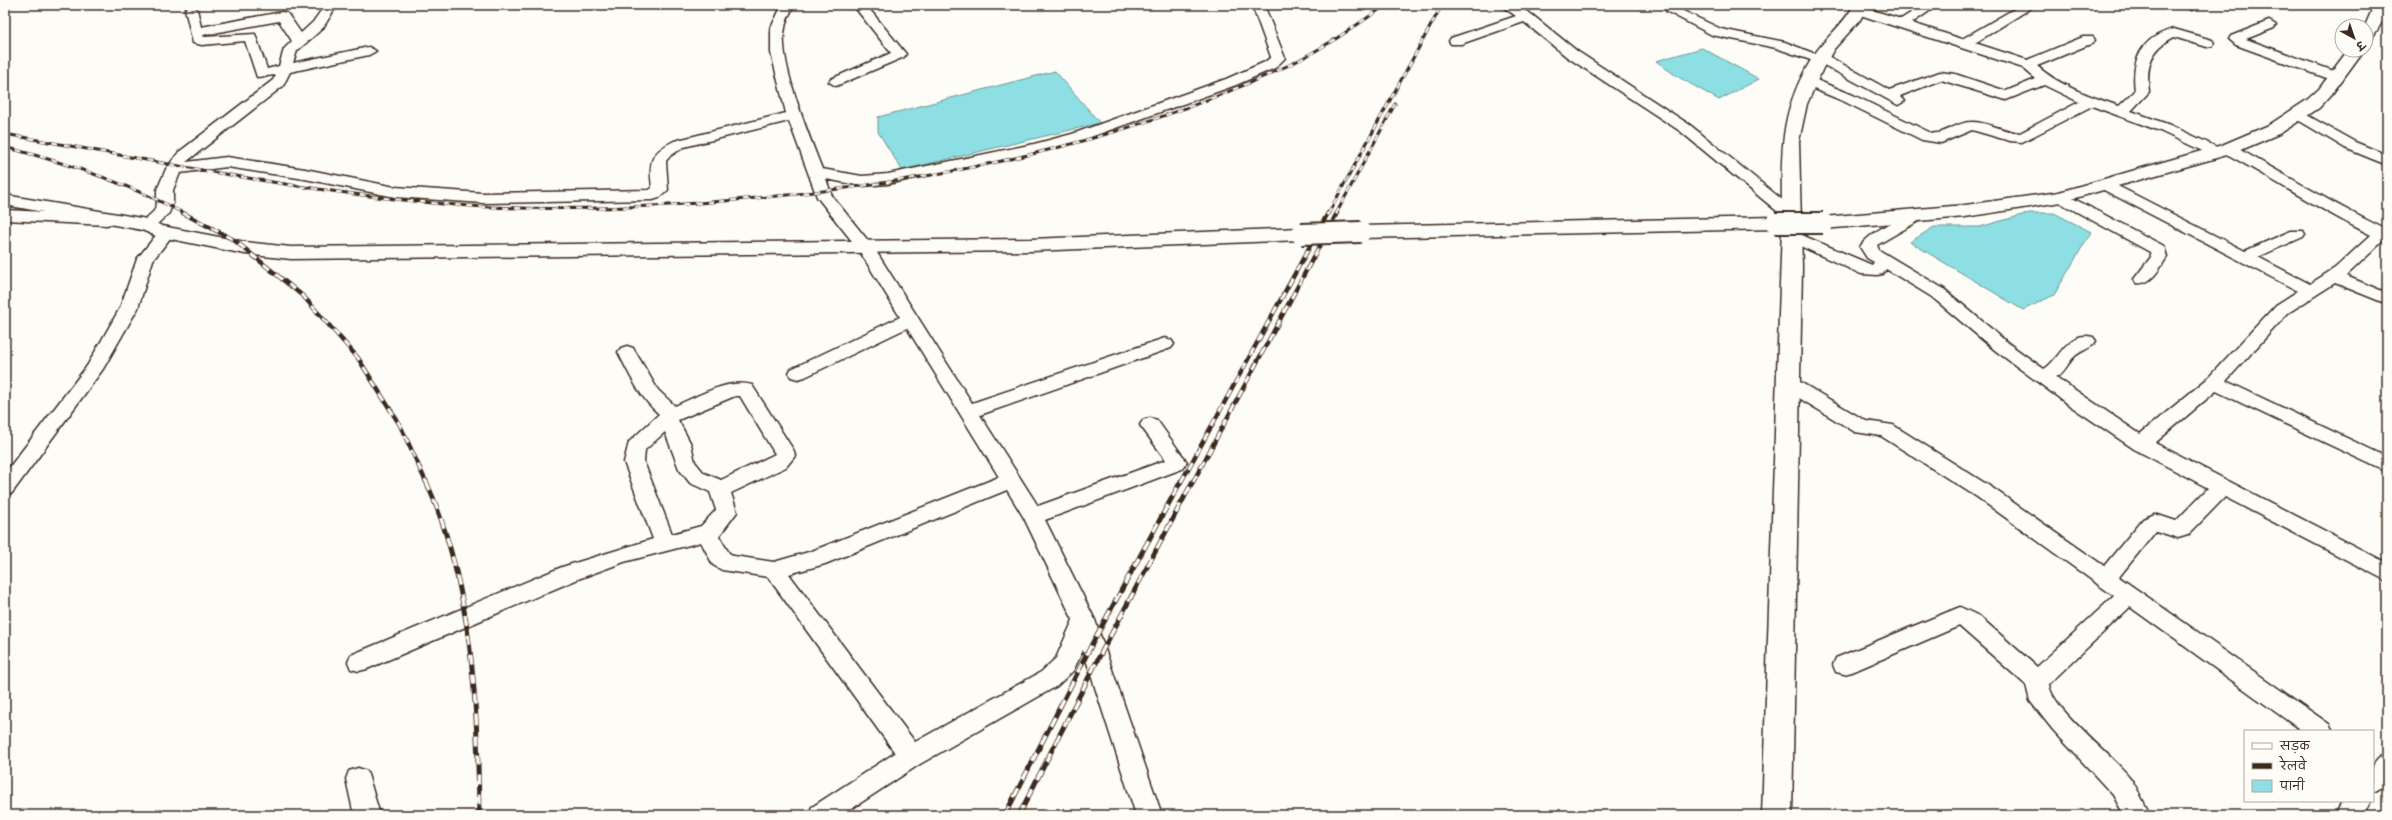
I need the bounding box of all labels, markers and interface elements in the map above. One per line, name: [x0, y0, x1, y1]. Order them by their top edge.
north arrow: [2334, 18, 2374, 58]
text: उ: [2352, 37, 2368, 54]
legend: [2244, 730, 2374, 802]
text: सड़क: [2279, 739, 2311, 754]
text: रेलवे: [2278, 755, 2307, 773]
text: पानी: [2279, 777, 2305, 793]

